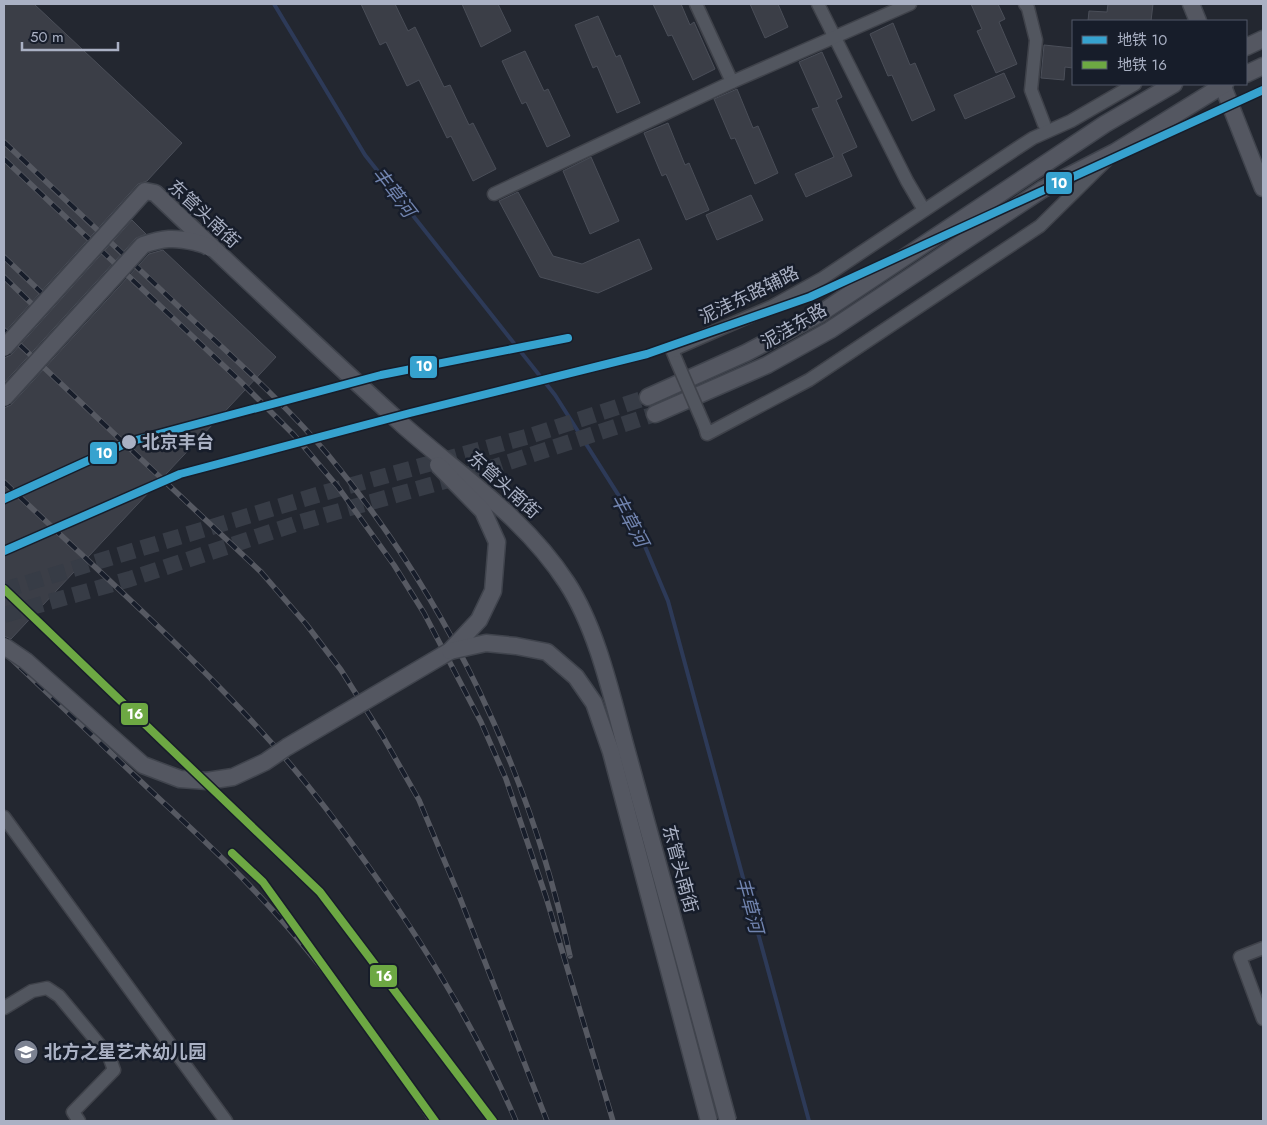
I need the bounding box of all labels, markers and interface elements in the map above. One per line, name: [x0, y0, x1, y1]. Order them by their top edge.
scale bar: [22, 20, 119, 52]
legend: [1072, 20, 1247, 85]
text: 50 m: [30, 26, 64, 48]
text: 地铁 10: [1117, 29, 1167, 51]
text: 地铁 16: [1117, 54, 1167, 76]
water label: 丰草河: [365, 162, 424, 226]
line badge: 10: [1045, 171, 1073, 195]
text: 10: [1051, 173, 1067, 193]
street label: 东管头南街: [162, 174, 246, 254]
street label: 泥洼东路辅路: [696, 262, 802, 328]
street label: 泥洼东路: [757, 299, 831, 353]
line badge: 10: [409, 355, 438, 379]
text: 10: [416, 356, 432, 376]
place label: 北京丰台: [142, 429, 214, 455]
marker: 北京丰台: [120, 433, 138, 451]
line badge: 10: [89, 441, 118, 465]
text: 10: [96, 443, 112, 463]
street label: 东管头南街: [462, 445, 546, 525]
water label: 丰草河: [604, 489, 657, 555]
line badge: 16: [120, 702, 149, 726]
text: 16: [127, 704, 143, 724]
street label: 东管头南街: [656, 822, 704, 916]
water label: 丰草河: [729, 874, 771, 940]
line badge: 16: [369, 964, 398, 988]
text: 16: [376, 966, 392, 986]
school or university icon: 北方之星艺术幼儿园: [13, 1039, 39, 1065]
place label: 北方之星艺术幼儿园: [44, 1039, 206, 1065]

